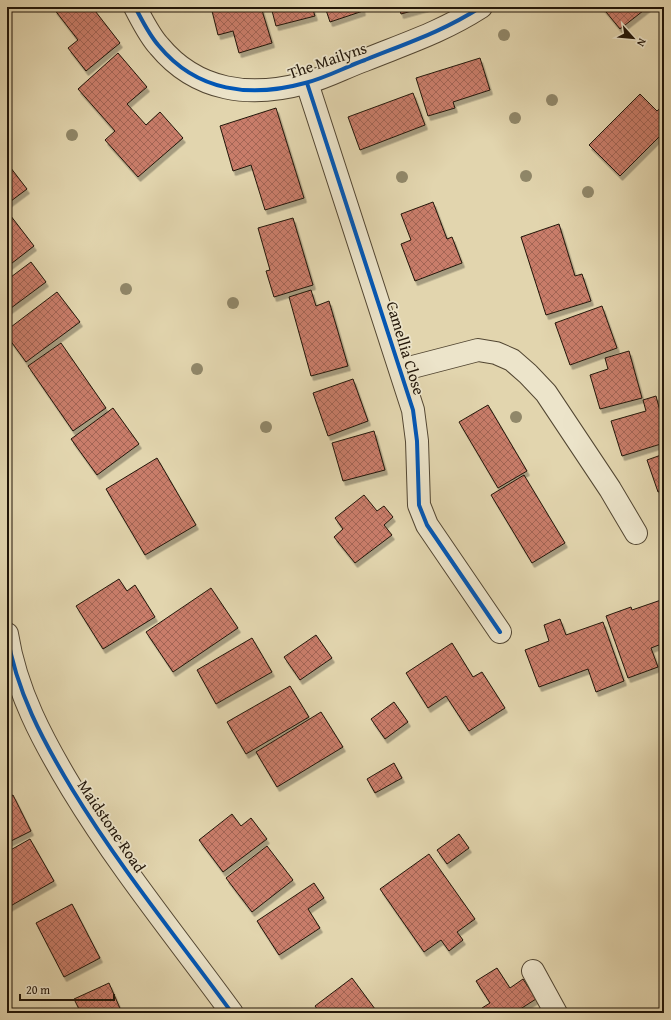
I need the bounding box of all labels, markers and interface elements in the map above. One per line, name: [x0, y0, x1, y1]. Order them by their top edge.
north arrow: [613, 18, 653, 58]
street label: The Mailyns: [284, 35, 370, 85]
text: N: [633, 36, 651, 50]
street label: Camellia Close: [380, 298, 432, 398]
street label: Maidstone Road: [72, 775, 152, 878]
scale bar: [20, 976, 114, 1002]
text: 20 m: [26, 981, 50, 998]

